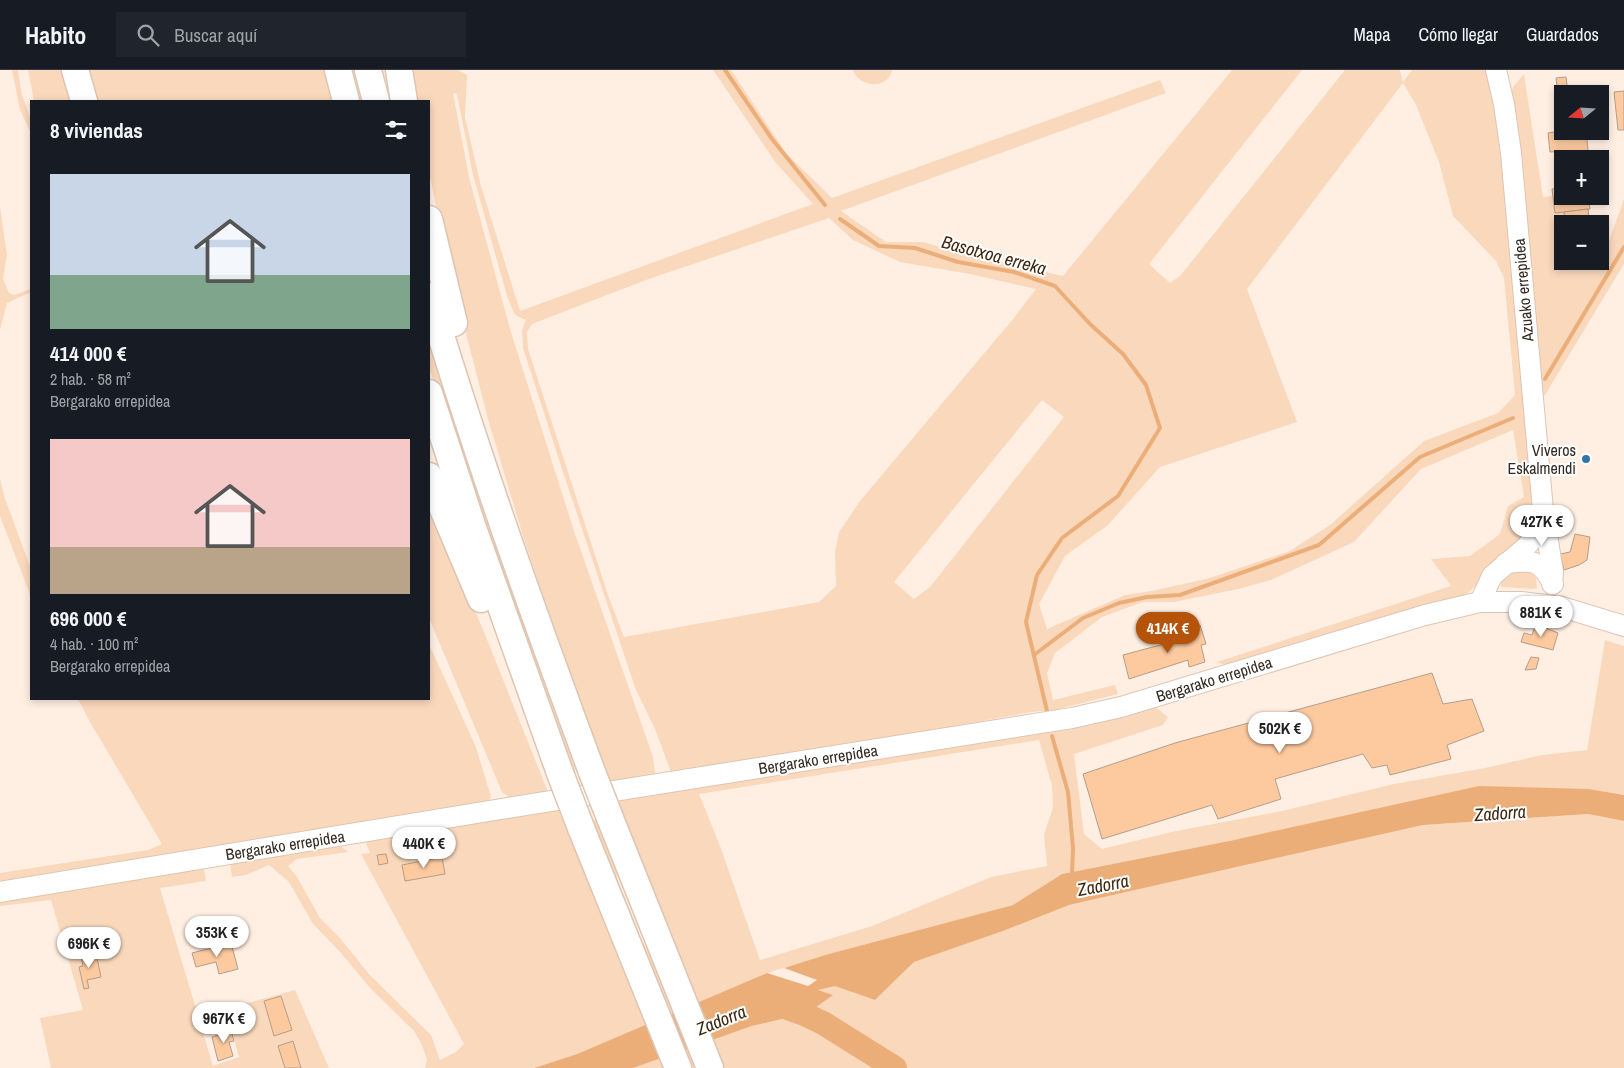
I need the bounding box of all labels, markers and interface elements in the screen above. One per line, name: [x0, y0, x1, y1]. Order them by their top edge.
search box: [116, 12, 466, 57]
text: Habito: [25, 19, 86, 51]
icon: search: [134, 21, 162, 49]
text: Buscar aquí: [174, 22, 257, 48]
text: Mapa: [1353, 22, 1390, 47]
text: Cómo llegar: [1418, 22, 1498, 47]
text: Guardados: [1526, 22, 1599, 47]
north arrow: [1554, 85, 1609, 140]
map controls: [1554, 85, 1609, 270]
text: 8 viviendas: [50, 116, 143, 145]
icon: filters: [382, 116, 410, 144]
button: +: [1554, 150, 1609, 205]
icon: home: [185, 206, 275, 296]
button: −: [1554, 215, 1609, 270]
water label: Basotxoa erreka: [939, 229, 1049, 281]
street label: Azuako errepidea: [1507, 237, 1539, 344]
text: 414 000 €: [50, 339, 127, 368]
text: 2 hab. · 58 m²: [50, 368, 131, 390]
text: Bergarako errepidea: [50, 390, 170, 412]
place label: Viveros Eskalmendi: [1507, 439, 1576, 479]
marker: Viveros Eskalmendi: [1580, 453, 1592, 465]
icon: home: [185, 471, 275, 561]
pin: 427K €: [1501, 504, 1583, 547]
text: 427K €: [1521, 510, 1563, 532]
pin: 881K €: [1500, 596, 1582, 638]
text: 881K €: [1520, 601, 1562, 623]
text: 696 000 €: [50, 604, 127, 633]
pin: 414K €: [1127, 612, 1209, 654]
text: 414K €: [1147, 617, 1189, 639]
text: 4 hab. · 100 m²: [50, 633, 138, 655]
street label: Bergarako errepidea: [1153, 651, 1275, 707]
text: Bergarako errepidea: [50, 655, 170, 677]
pin: 502K €: [1239, 712, 1321, 754]
text: 502K €: [1259, 717, 1301, 739]
street label: Bergarako errepidea: [757, 739, 880, 779]
water label: Zadorra: [1472, 799, 1527, 827]
street label: Bergarako errepidea: [224, 825, 347, 865]
pin: 440K €: [383, 826, 465, 869]
text: 440K €: [403, 832, 445, 854]
water label: Zadorra: [1074, 868, 1131, 902]
pin: 353K €: [176, 916, 258, 958]
text: 353K €: [196, 921, 238, 943]
pin: 696K €: [48, 926, 130, 969]
text: 696K €: [68, 932, 110, 954]
water label: Zadorra: [691, 999, 750, 1042]
pin: 967K €: [183, 1002, 265, 1044]
text: 967K €: [203, 1007, 245, 1029]

